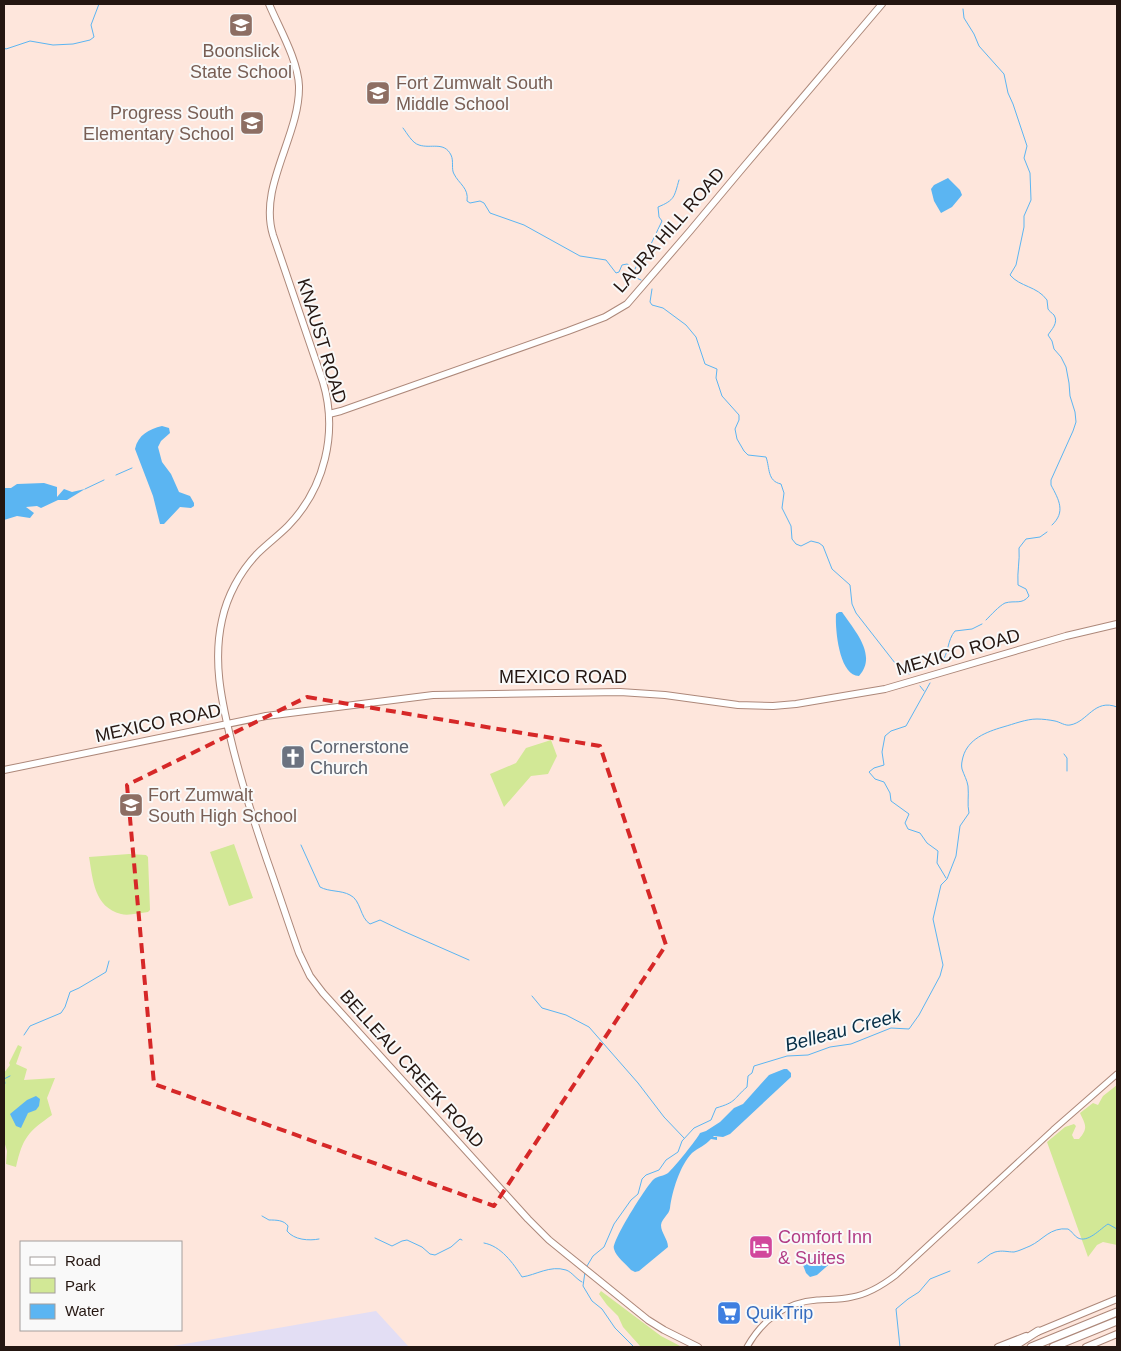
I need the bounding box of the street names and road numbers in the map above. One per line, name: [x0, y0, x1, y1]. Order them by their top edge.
street label: LAURA HILL ROAD: [609, 164, 729, 296]
street label: KNAUST ROAD: [293, 276, 351, 406]
street label: MEXICO ROAD: [894, 625, 1022, 679]
street label: MEXICO ROAD: [499, 667, 627, 687]
street label: MEXICO ROAD: [93, 700, 223, 746]
street label: BELLEAU CREEK ROAD: [336, 986, 488, 1152]

